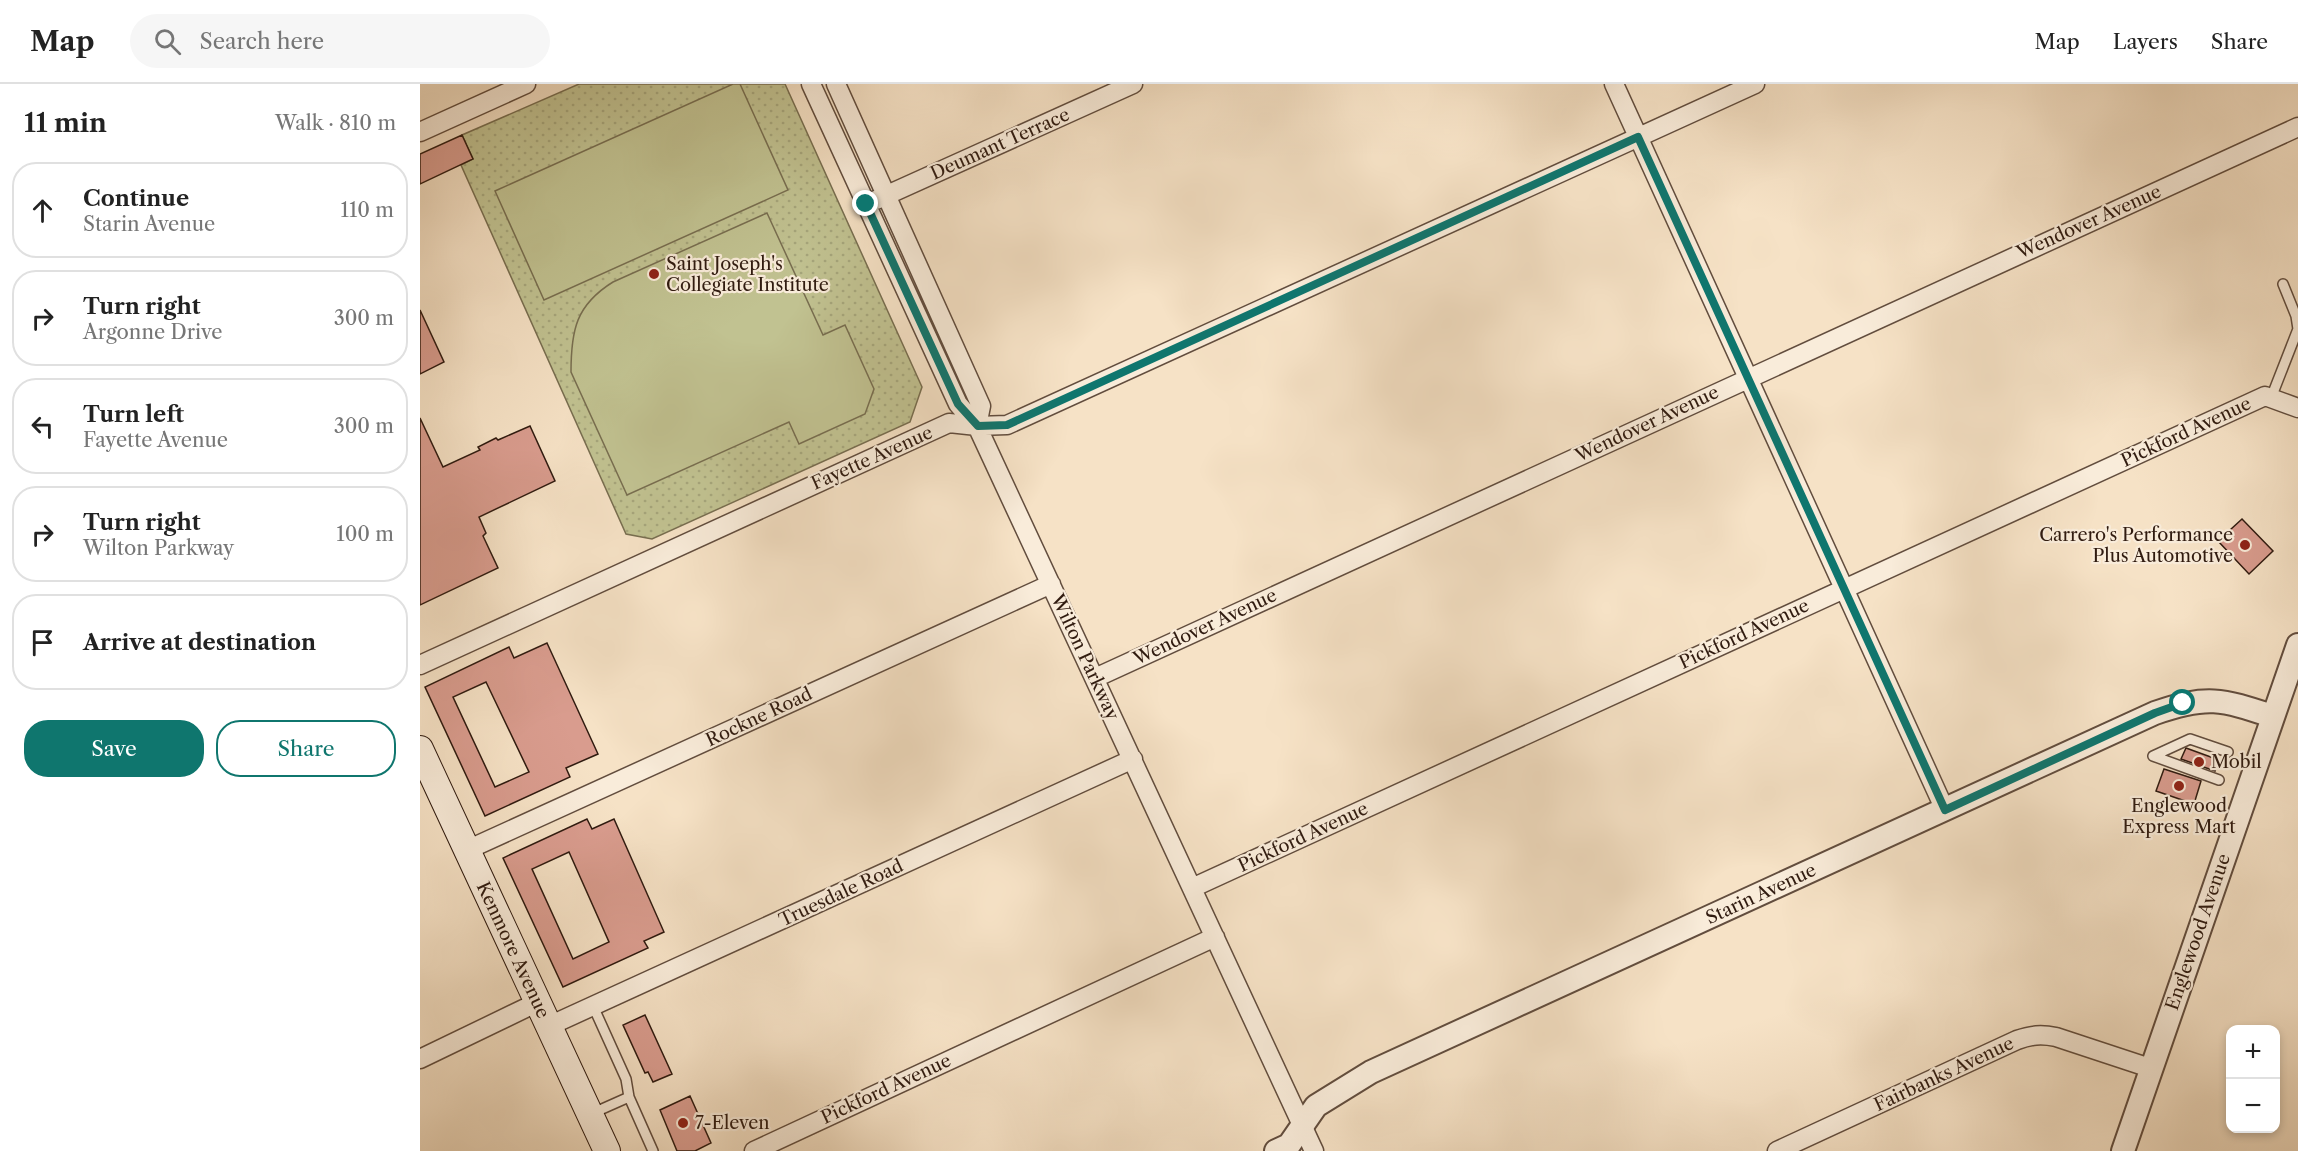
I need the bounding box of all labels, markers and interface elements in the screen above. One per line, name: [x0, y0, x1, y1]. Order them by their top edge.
search box: [130, 14, 550, 68]
text: Map: [30, 24, 94, 58]
icon: search: [151, 25, 184, 58]
text: Search here: [199, 28, 324, 55]
text: Map: [2035, 29, 2080, 54]
text: Layers: [2113, 29, 2178, 54]
text: Share: [2211, 29, 2268, 54]
street label: Deumant Terrace: [927, 103, 1073, 185]
text: 11 min: [24, 107, 107, 139]
text: Walk · 810 m: [275, 111, 396, 135]
street label: Wendover Avenue: [2013, 180, 2165, 264]
text: Continue: [83, 185, 189, 212]
route end: [852, 190, 878, 216]
icon: ahead: [26, 194, 59, 227]
text: 110 m: [341, 198, 394, 222]
text: Starin Avenue: [83, 212, 215, 236]
place label: Saint Joseph's Collegiate Institute: [666, 253, 829, 296]
marker: Saint Joseph's Collegiate Institute: [647, 267, 661, 281]
text: Turn right: [83, 293, 201, 320]
icon: right: [26, 302, 59, 335]
text: 300 m: [334, 306, 394, 330]
text: Argonne Drive: [83, 320, 222, 344]
street label: Wendover Avenue: [1571, 381, 1722, 467]
street label: Pickford Avenue: [2118, 392, 2254, 472]
text: Turn left: [83, 401, 184, 428]
icon: left: [26, 410, 59, 443]
text: 300 m: [334, 414, 394, 438]
street label: Fayette Avenue: [808, 421, 936, 495]
text: Fayette Avenue: [83, 428, 228, 452]
text: Turn right: [83, 509, 201, 536]
icon: right: [26, 518, 59, 551]
text: 100 m: [336, 522, 394, 546]
place label: Carrero's Performance Plus Automotive: [2039, 524, 2233, 567]
text: Wilton Parkway: [83, 536, 234, 560]
marker: Carrero's Performance Plus Automotive: [2238, 538, 2252, 552]
street label: Wendover Avenue: [1129, 584, 1280, 670]
street label: Wilton Parkway: [1046, 590, 1124, 724]
street label: Pickford Avenue: [1676, 594, 1812, 674]
icon: arrive: [26, 626, 59, 659]
text: Arrive at destination: [83, 629, 316, 656]
street label: Rockne Road: [702, 683, 816, 751]
route start: [2169, 689, 2195, 715]
button: Save: [24, 720, 204, 777]
button: Share: [216, 720, 396, 777]
place label: Mobil: [2211, 751, 2261, 773]
marker: Mobil: [2192, 755, 2206, 769]
marker: Englewood Express Mart: [2172, 779, 2186, 793]
place label: Englewood Express Mart: [2122, 795, 2236, 838]
street label: Pickford Avenue: [1235, 797, 1371, 877]
street label: Englewood Avenue: [2161, 851, 2235, 1013]
street label: Truesdale Road: [776, 855, 906, 931]
street label: Starin Avenue: [1702, 859, 1820, 929]
street label: Kenmore Avenue: [472, 878, 554, 1022]
map controls: [2226, 1025, 2280, 1133]
button: +: [2226, 1025, 2280, 1079]
street label: Fairbanks Avenue: [1871, 1032, 2017, 1116]
street label: Pickford Avenue: [818, 1049, 954, 1129]
button: −: [2226, 1079, 2280, 1133]
place label: 7-Eleven: [695, 1112, 770, 1134]
marker: 7-Eleven: [676, 1116, 690, 1130]

